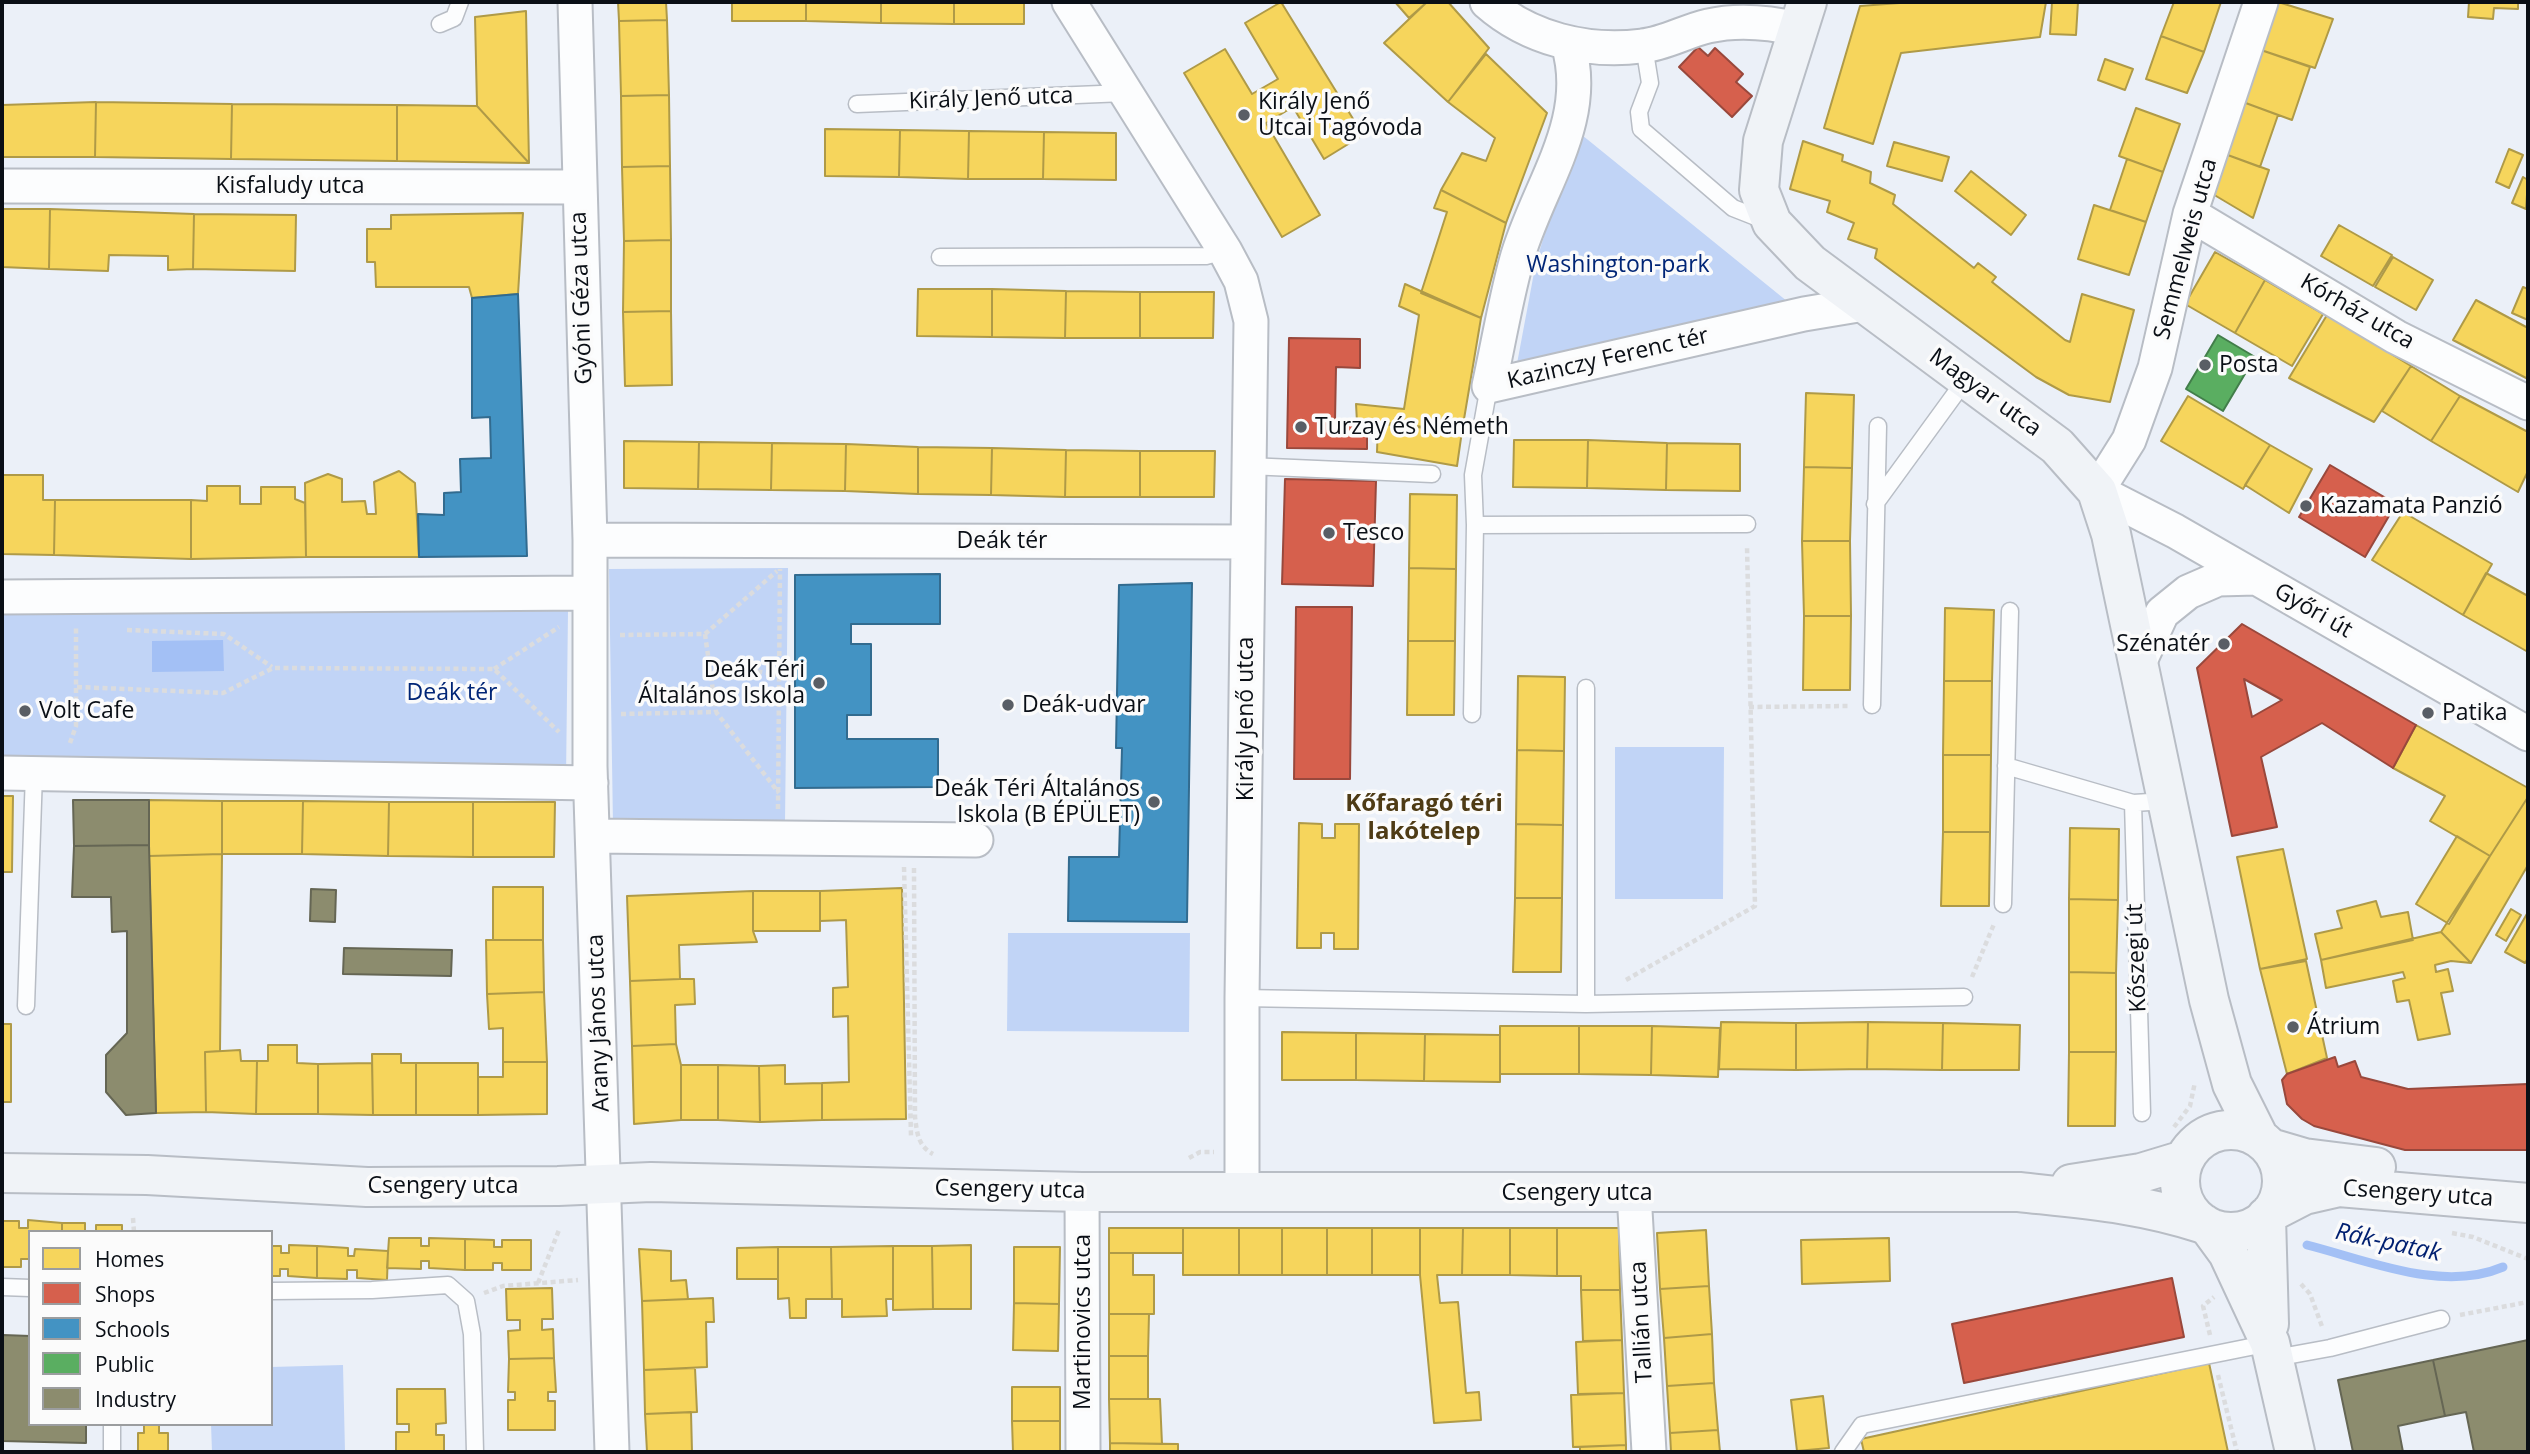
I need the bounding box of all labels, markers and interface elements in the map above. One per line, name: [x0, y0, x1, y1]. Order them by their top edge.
street label: Király Jenő utca: [908, 82, 1074, 116]
place label: Király Jenő Utcai Tagóvoda: [1258, 88, 1422, 142]
marker: Király Jenő Utcai Tagóvoda: [1236, 107, 1252, 123]
street label: Semmelweis utca: [2149, 155, 2223, 343]
street label: Kisfaludy utca: [216, 172, 364, 200]
street label: Gyóni Géza utca: [565, 211, 599, 385]
park label: Washington-park: [1526, 251, 1710, 279]
street label: Kórház utca: [2295, 268, 2419, 356]
street label: Kazinczy Ferenc tér: [1505, 322, 1711, 396]
street label: Magyar utca: [1924, 343, 2046, 443]
place label: Posta: [2219, 351, 2279, 379]
marker: Posta: [2197, 357, 2213, 373]
place label: Turzay és Németh: [1315, 413, 1509, 441]
marker: Turzay és Németh: [1293, 419, 1309, 435]
place label: Kazamata Panzió: [2320, 492, 2503, 520]
marker: Kazamata Panzió: [2298, 498, 2314, 514]
place label: Tesco: [1343, 519, 1404, 547]
marker: Tesco: [1321, 525, 1337, 541]
street label: Deák tér: [957, 527, 1047, 555]
street label: Győri út: [2269, 578, 2357, 644]
place label: Szénatér: [2116, 630, 2210, 658]
marker: Szénatér: [2216, 636, 2232, 652]
street label: Király Jenő utca: [1232, 637, 1260, 801]
place label: Deák Téri Általános Iskola: [638, 656, 805, 710]
marker: Deák Téri Általános Iskola: [811, 675, 827, 691]
park label: Deák tér: [407, 679, 497, 707]
place label: Deák-udvar: [1022, 691, 1146, 719]
place label: Volt Cafe: [39, 697, 134, 725]
marker: Deák-udvar: [1000, 697, 1016, 713]
place label: Patika: [2442, 699, 2507, 727]
marker: Volt Cafe: [17, 703, 33, 719]
marker: Patika: [2420, 705, 2436, 721]
place label: Deák Téri Általános Iskola (B ÉPÜLET): [934, 775, 1140, 829]
district label: Kőfaragó téri lakótelep: [1345, 790, 1503, 846]
marker: Deák Téri Általános Iskola (B ÉPÜLET): [1146, 794, 1162, 810]
street label: Kőszegi út: [2121, 903, 2153, 1013]
street label: Arany János utca: [582, 933, 616, 1113]
place label: Átrium: [2307, 1013, 2380, 1041]
marker: Átrium: [2285, 1019, 2301, 1035]
street label: Csengery utca: [368, 1172, 518, 1200]
street label: Csengery utca: [934, 1175, 1086, 1205]
street label: Csengery utca: [2342, 1175, 2494, 1213]
street label: Csengery utca: [1502, 1179, 1652, 1207]
water label: Rák-patak: [2333, 1218, 2443, 1268]
legend: [28, 1230, 273, 1426]
street label: Martinovics utca: [1069, 1234, 1097, 1410]
text: Homes: [95, 1245, 164, 1273]
street label: Tallián utca: [1625, 1260, 1659, 1384]
text: Shops: [95, 1280, 155, 1308]
text: Schools: [95, 1315, 170, 1343]
text: Public: [95, 1350, 154, 1378]
text: Industry: [95, 1385, 176, 1413]

